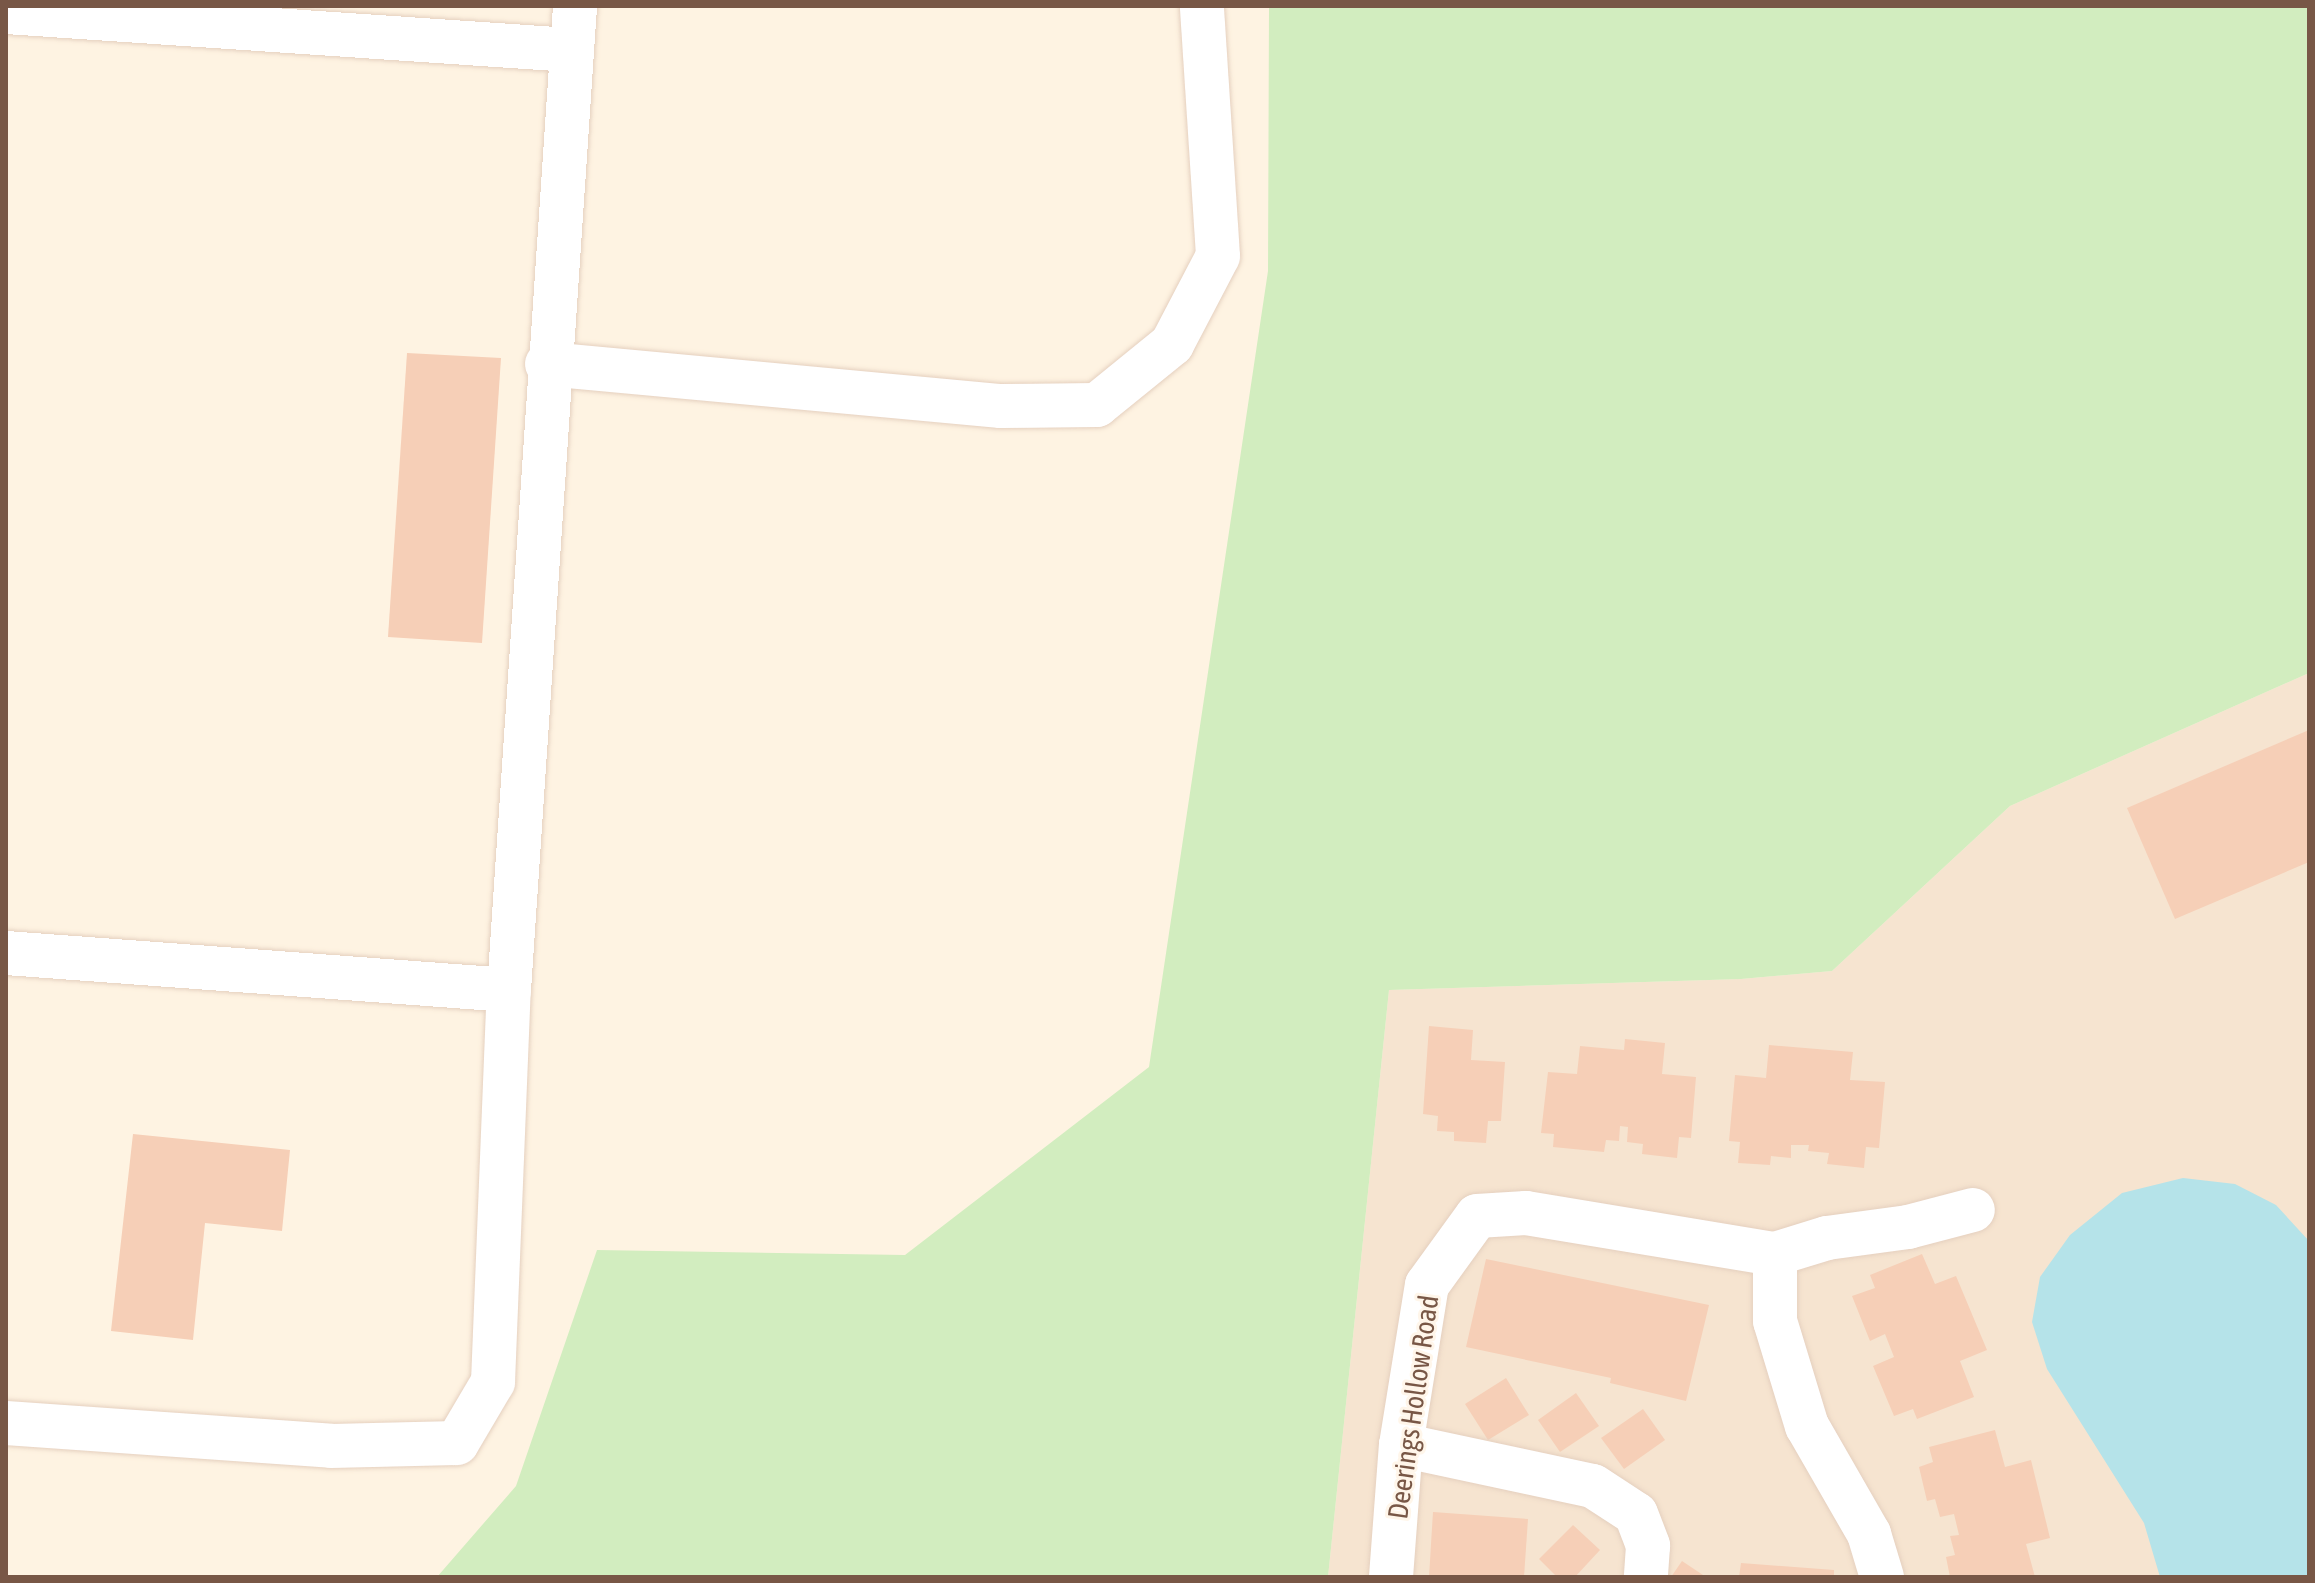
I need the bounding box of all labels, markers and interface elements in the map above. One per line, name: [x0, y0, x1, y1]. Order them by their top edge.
street label: Deerings Hollow Road: [1381, 1293, 1445, 1521]

